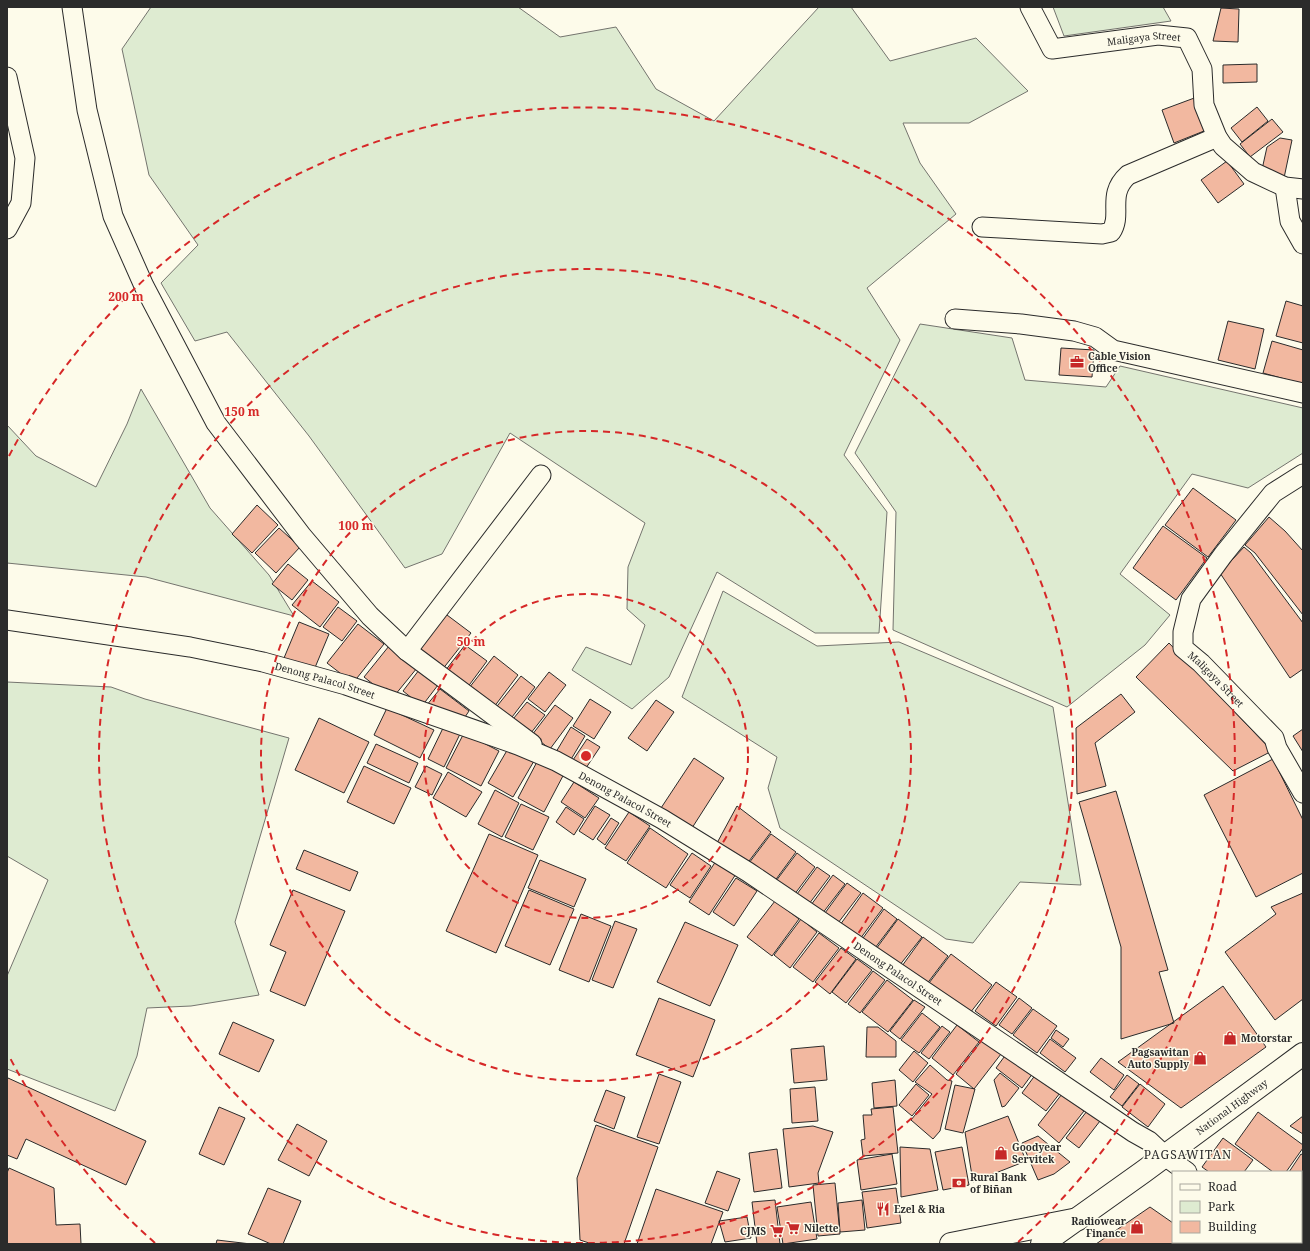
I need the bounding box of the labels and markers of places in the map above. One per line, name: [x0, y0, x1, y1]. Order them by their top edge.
place label: Cable Vision Office: [1088, 349, 1151, 375]
office icon: Cable Vision Office: [1069, 354, 1085, 370]
centre of rings: [579, 749, 593, 763]
shop icon: Motorstar: [1222, 1030, 1238, 1046]
place label: Motorstar: [1241, 1031, 1293, 1045]
place label: Pagsawitan Auto Supply: [1128, 1045, 1189, 1071]
shop icon: Pagsawitan Auto Supply: [1192, 1050, 1208, 1066]
place label: Goodyear Servitek: [1012, 1140, 1062, 1166]
shop icon: Goodyear Servitek: [993, 1145, 1009, 1161]
place label: Rural Bank of Biñan: [970, 1170, 1027, 1196]
bank icon: Rural Bank of Biñan: [951, 1175, 967, 1191]
restaurant icon: Ezel & Ria: [875, 1201, 891, 1217]
place label: Ezel & Ria: [894, 1202, 945, 1216]
place label: Radiowear Finance: [1071, 1214, 1127, 1240]
shop icon: Radiowear Finance: [1129, 1219, 1145, 1235]
supermarket icon: Nilette: [785, 1220, 801, 1236]
place label: Nilette: [804, 1221, 839, 1235]
supermarket icon: CJMS: [769, 1223, 785, 1239]
place label: CJMS: [740, 1224, 766, 1238]

